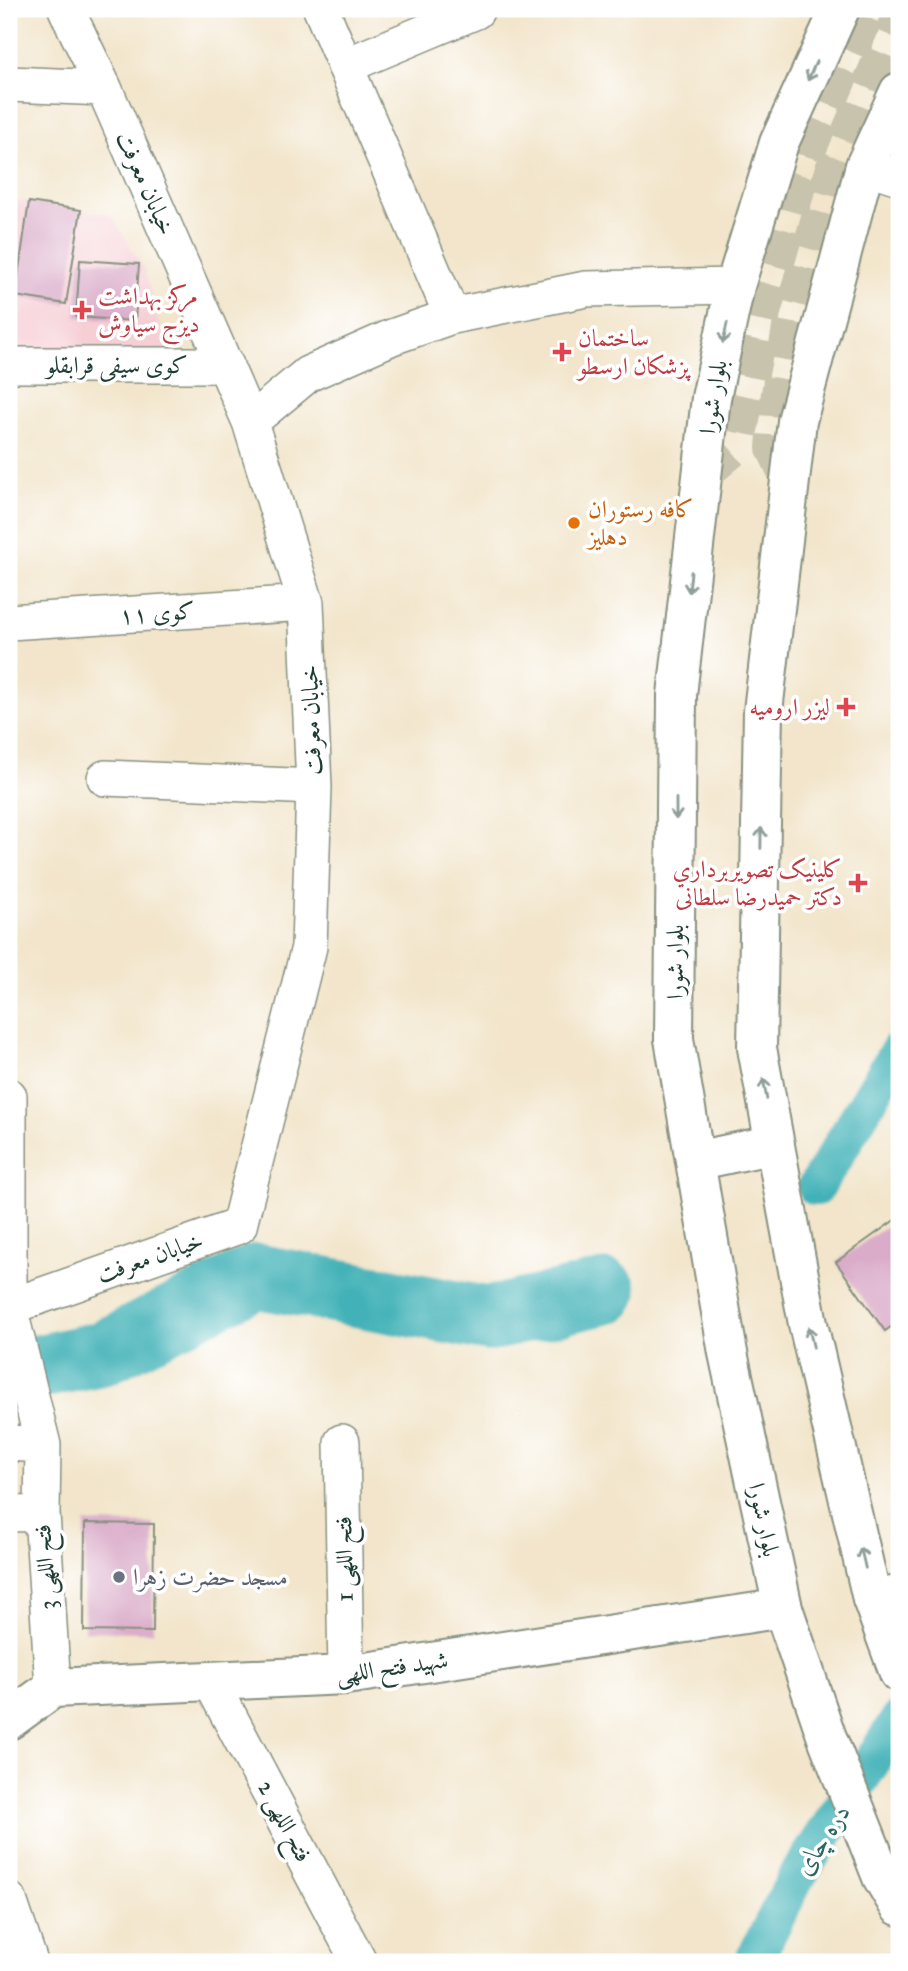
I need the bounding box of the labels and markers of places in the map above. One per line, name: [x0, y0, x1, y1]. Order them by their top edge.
place label: مرکز بهداشت دیزج سیاوش: [98, 281, 200, 345]
marker: مرکز بهداشت دیزج سیاوش: [72, 300, 92, 320]
place label: ساختمان پزشکان ارسطو: [576, 323, 692, 382]
marker: ساختمان پزشکان ارسطو: [552, 342, 572, 362]
place label: کافه رستوران دهلیز: [585, 494, 694, 552]
marker: کافه رستوران دهلیز: [566, 515, 582, 531]
place label: لیزر ارومیه: [749, 692, 830, 722]
marker: لیزر ارومیه: [836, 697, 856, 717]
place label: کلینیک تصويربرداري دکتر حمیدرضا سلطانی: [673, 854, 842, 912]
marker: کلینیک تصويربرداري دکتر حمیدرضا سلطانی: [848, 873, 868, 893]
place label: مسجد حضرت زهرا: [133, 1562, 288, 1593]
marker: مسجد حضرت زهرا: [111, 1569, 127, 1585]

